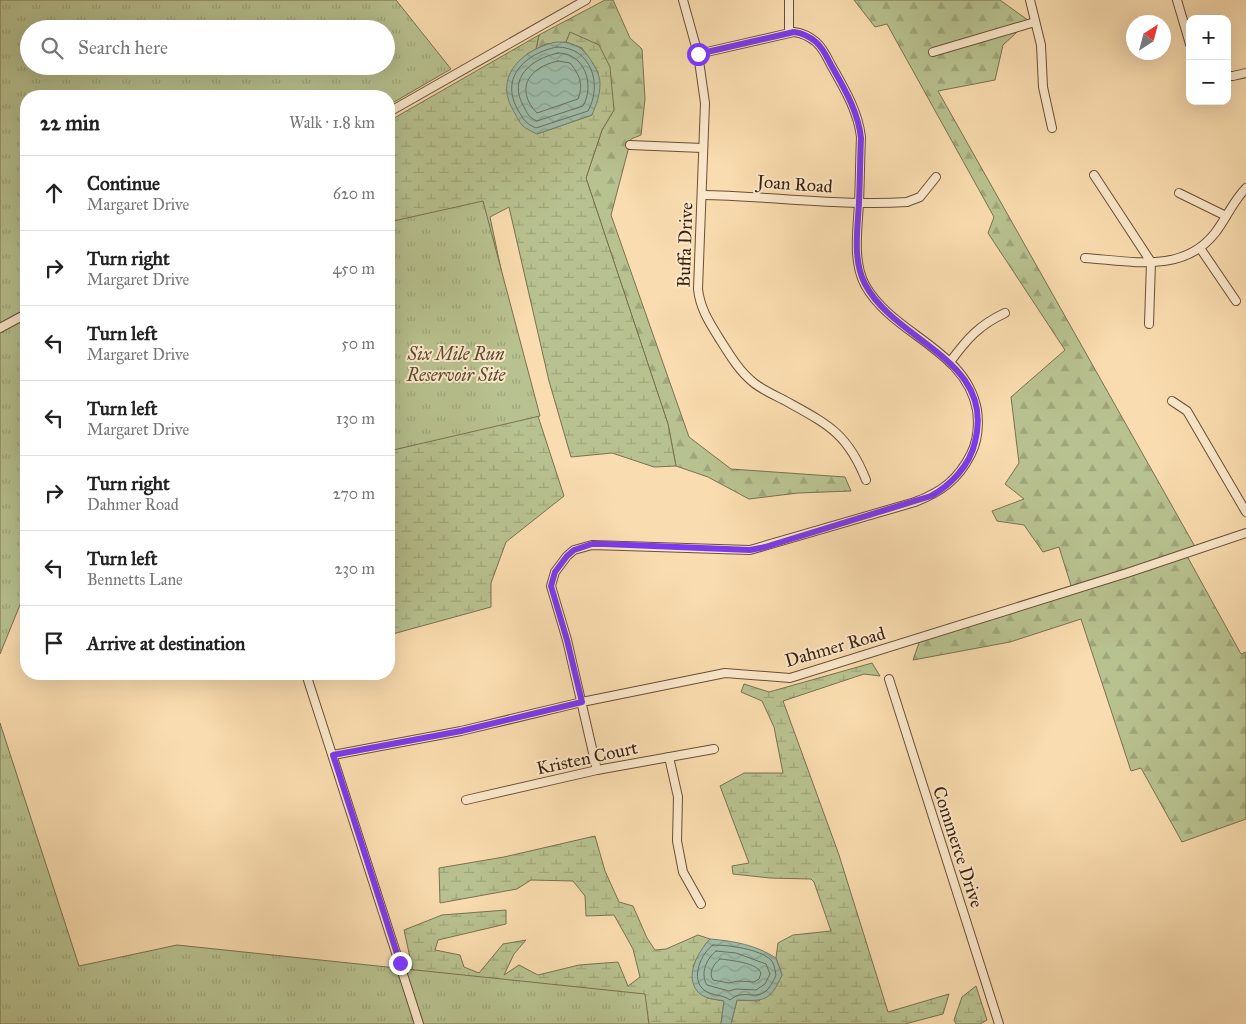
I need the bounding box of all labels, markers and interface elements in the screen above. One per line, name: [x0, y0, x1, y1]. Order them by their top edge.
north arrow: [1126, 15, 1171, 60]
map controls: [1186, 15, 1231, 105]
button: +: [1186, 15, 1231, 60]
search box: [20, 20, 395, 75]
icon: search: [38, 34, 66, 62]
text: Search here: [78, 36, 168, 59]
route start: [687, 43, 710, 66]
button: −: [1186, 60, 1231, 105]
text: 22 min: [40, 110, 100, 136]
text: Walk · 1.8 km: [289, 113, 375, 132]
street label: Joan Road: [754, 170, 834, 199]
text: Continue: [87, 172, 160, 195]
icon: ahead: [40, 179, 68, 207]
text: 620 m: [333, 184, 375, 203]
text: Margaret Drive: [87, 195, 189, 214]
street label: Buffa Drive: [673, 202, 697, 288]
text: Turn right: [87, 247, 170, 270]
icon: right: [40, 254, 68, 282]
text: 450 m: [332, 259, 375, 278]
text: Margaret Drive: [87, 270, 189, 289]
text: Turn left: [87, 322, 157, 345]
icon: left: [40, 329, 68, 357]
text: 50 m: [341, 334, 375, 353]
park label: Six Mile Run Reservoir Site: [406, 343, 507, 386]
text: Margaret Drive: [87, 345, 189, 364]
text: Turn left: [87, 397, 157, 420]
icon: left: [40, 404, 68, 432]
text: 130 m: [336, 409, 375, 428]
text: Margaret Drive: [87, 420, 189, 439]
text: Turn right: [87, 472, 170, 495]
icon: right: [40, 479, 68, 507]
text: 270 m: [333, 484, 375, 503]
text: Dahmer Road: [87, 495, 179, 514]
text: Turn left: [87, 547, 157, 570]
icon: left: [40, 554, 68, 582]
text: 230 m: [335, 559, 375, 578]
text: Bennetts Lane: [87, 570, 183, 589]
street label: Dahmer Road: [782, 622, 888, 672]
icon: arrive: [40, 629, 68, 657]
text: Arrive at destination: [87, 632, 245, 655]
street label: Kristen Court: [534, 736, 640, 779]
street label: Commerce Drive: [928, 784, 988, 910]
route end: [389, 952, 412, 975]

